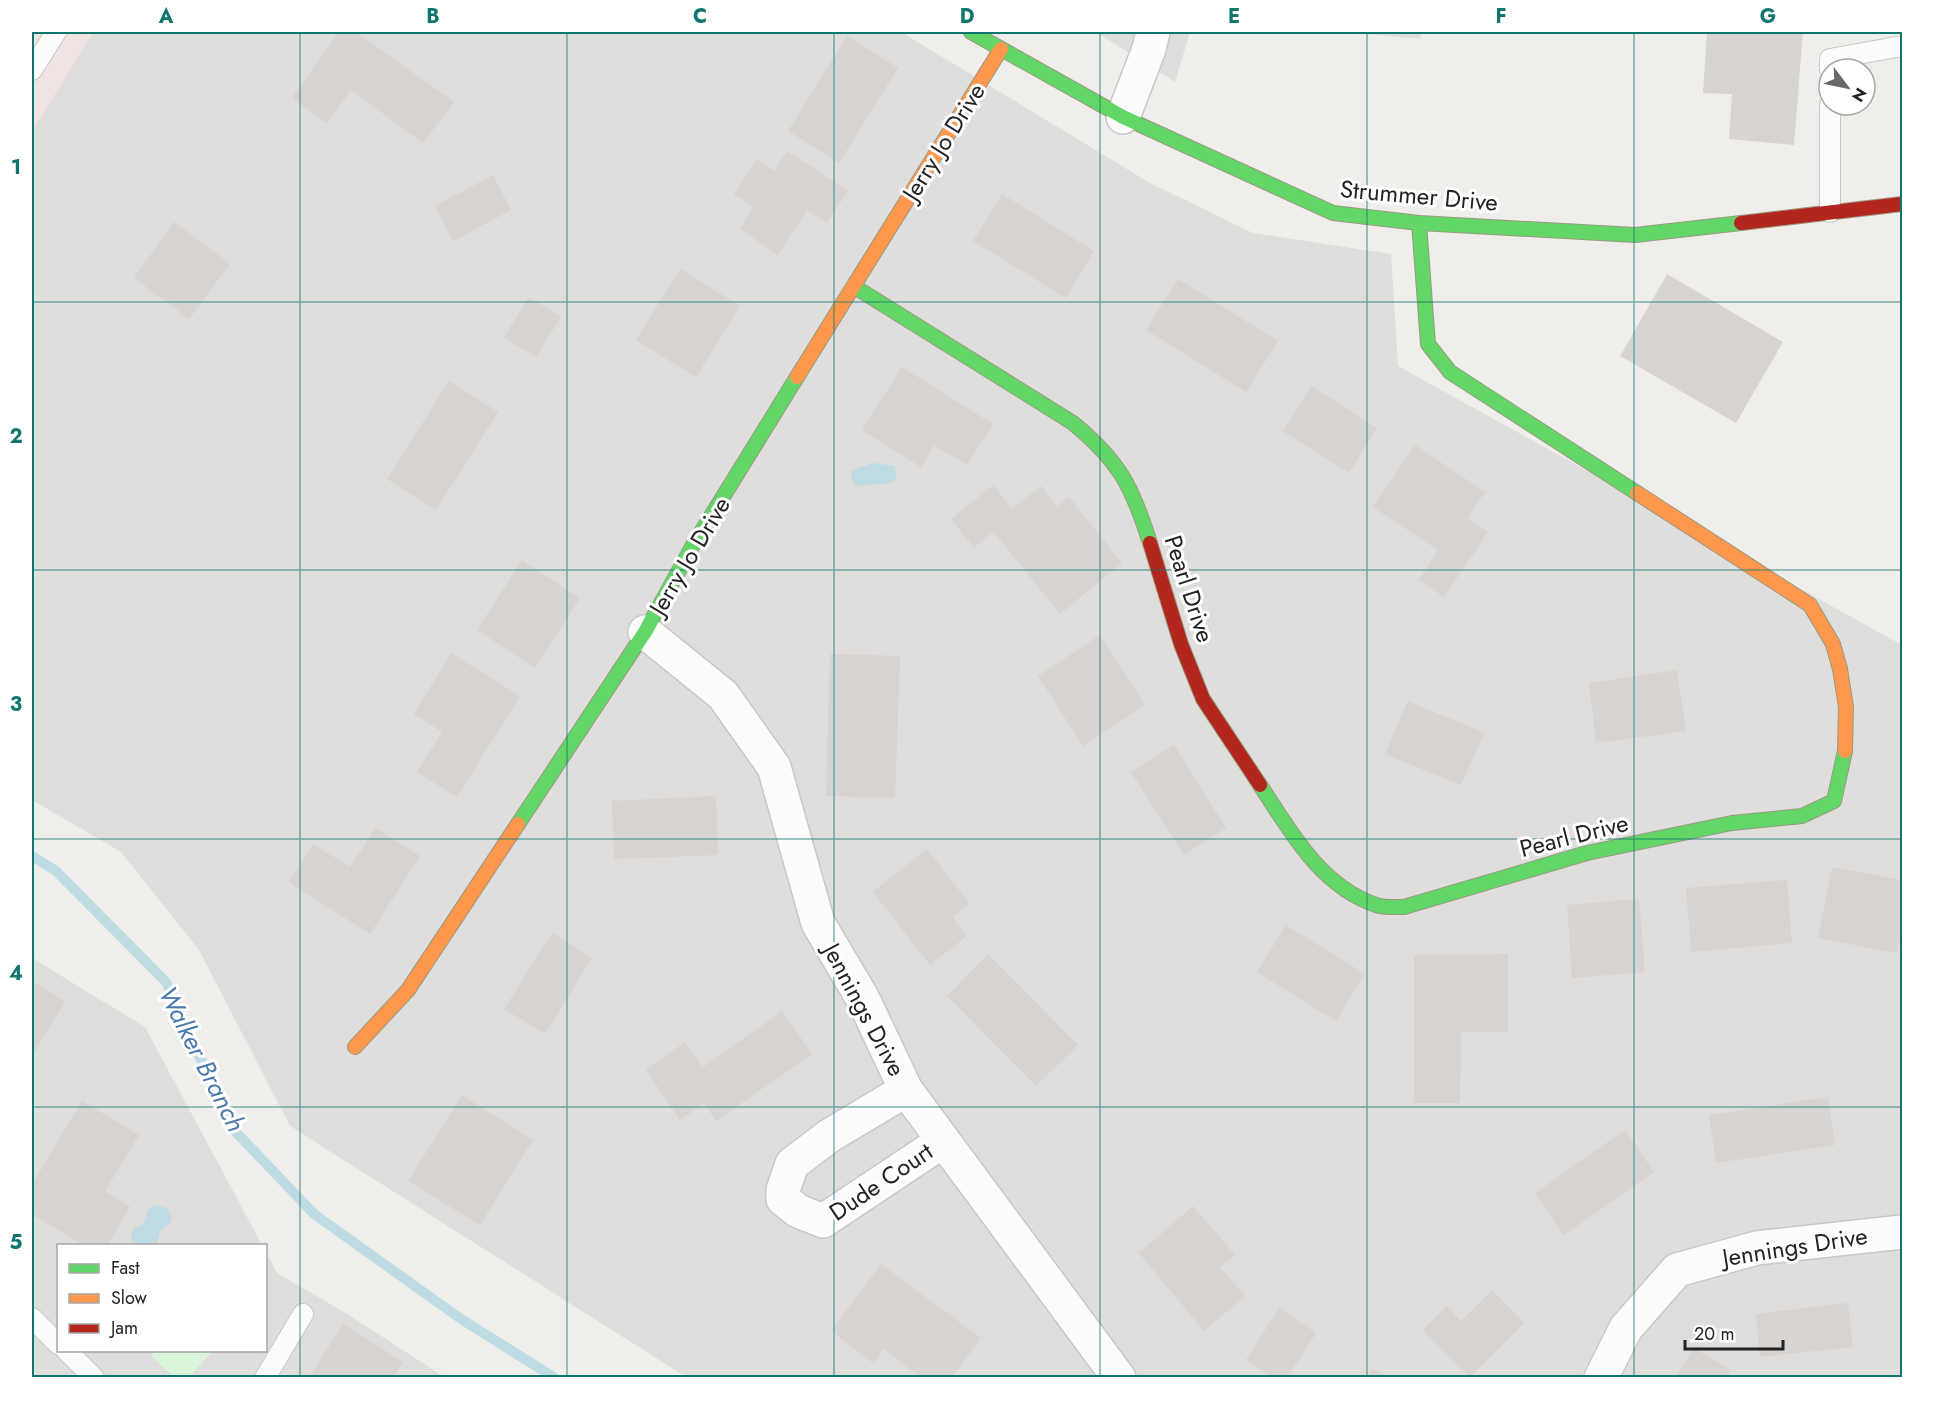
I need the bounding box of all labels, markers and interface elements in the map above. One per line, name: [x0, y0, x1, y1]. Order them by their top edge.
text: A: [158, 2, 174, 31]
text: B: [426, 2, 440, 31]
text: C: [693, 2, 707, 31]
text: D: [960, 2, 974, 31]
text: E: [1228, 2, 1240, 31]
text: F: [1495, 2, 1507, 31]
text: G: [1760, 2, 1776, 31]
north arrow: [1817, 57, 1877, 117]
street label: Jerry Jo Drive: [892, 76, 994, 210]
text: N: [1846, 83, 1872, 106]
text: 1: [11, 153, 21, 182]
street label: Strummer Drive: [1339, 171, 1499, 220]
text: 2: [9, 422, 23, 451]
street label: Jerry Jo Drive: [639, 490, 739, 624]
street label: Pearl Drive: [1156, 531, 1223, 647]
text: 3: [10, 690, 22, 719]
street label: Pearl Drive: [1516, 805, 1632, 866]
street label: Jennings Drive: [813, 934, 914, 1082]
text: 4: [9, 959, 23, 988]
water label: Walker Branch: [149, 980, 255, 1138]
street label: Dude Court: [822, 1134, 940, 1229]
street label: Jennings Drive: [1717, 1218, 1870, 1276]
text: 5: [10, 1228, 23, 1257]
legend: [57, 1244, 267, 1352]
text: Fast: [111, 1255, 140, 1281]
text: Slow: [111, 1285, 148, 1311]
scale bar: [1685, 1313, 1782, 1351]
text: Jam: [109, 1315, 138, 1341]
text: 20 m: [1694, 1321, 1734, 1347]

